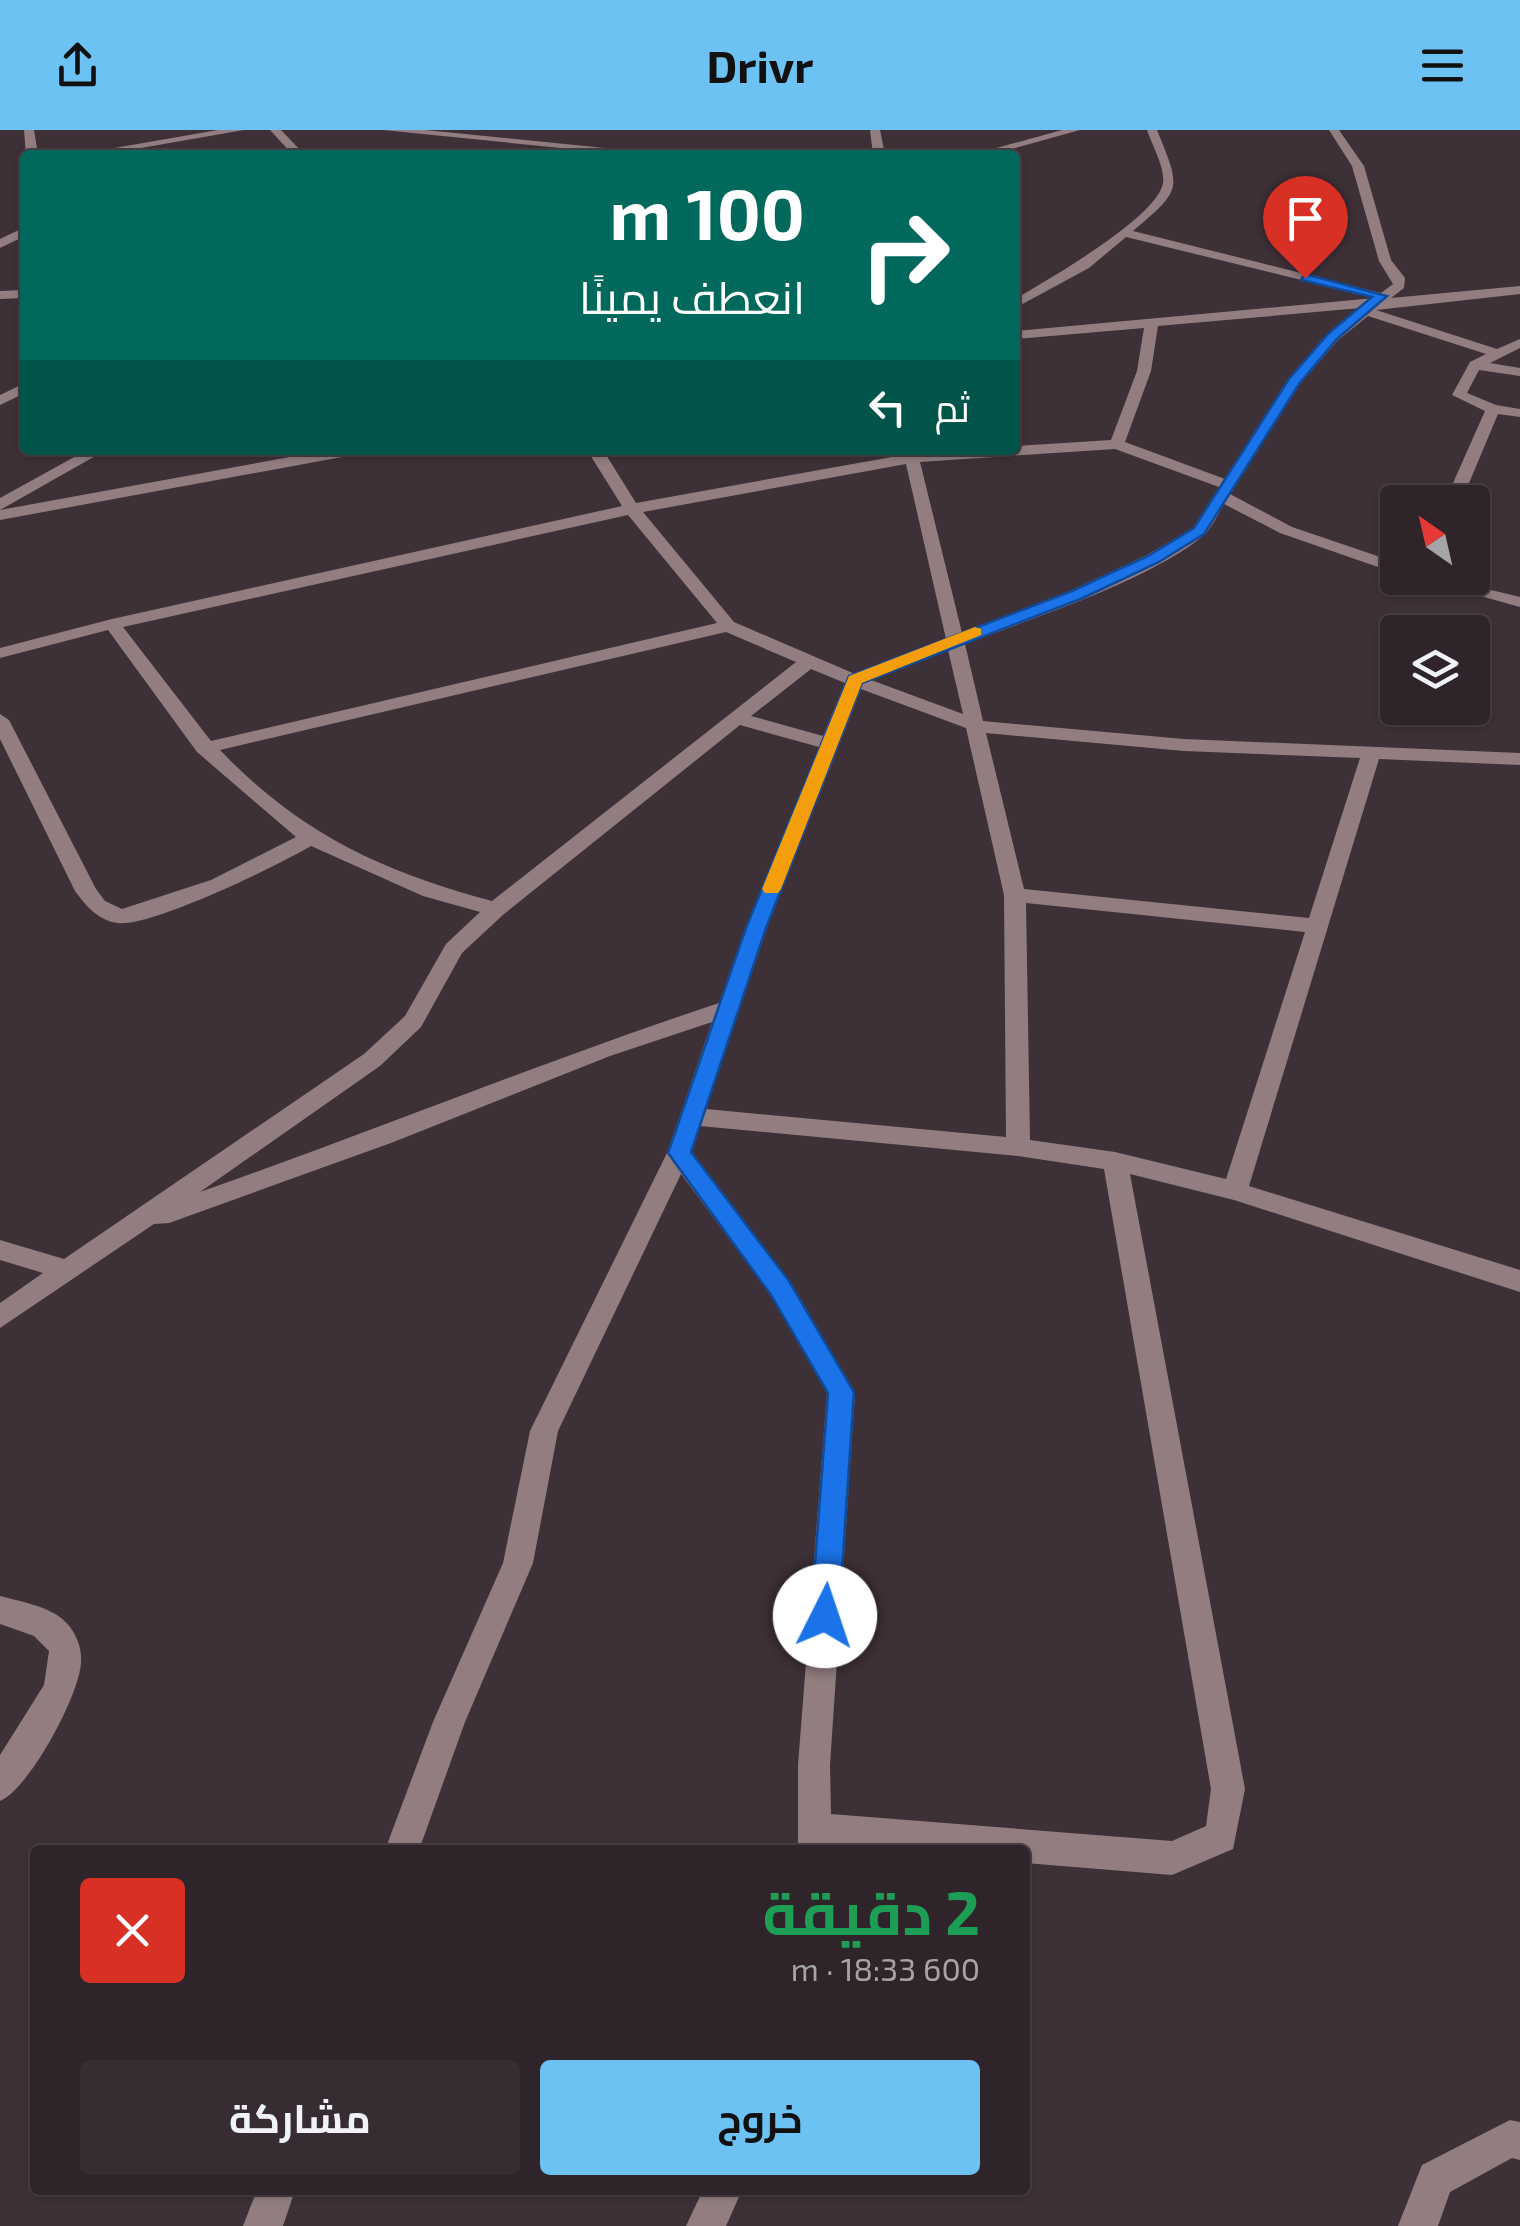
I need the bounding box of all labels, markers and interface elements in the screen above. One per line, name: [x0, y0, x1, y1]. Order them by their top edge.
icon: share: [50, 38, 105, 93]
text: Drivr: [706, 38, 814, 92]
icon: menu: [1415, 38, 1470, 93]
text: 100 m: [610, 170, 805, 254]
pin: [1263, 176, 1348, 279]
icon: right: [840, 190, 970, 320]
icon: arrive: [1278, 191, 1333, 246]
text: انعطف يمينًا: [579, 269, 805, 323]
icon: left: [860, 380, 915, 435]
text: ثم: [935, 384, 970, 430]
north arrow: [1380, 485, 1490, 595]
map controls: [1380, 485, 1490, 725]
button: layers: [1380, 615, 1490, 725]
position arrow: [773, 1564, 877, 1668]
text: 2 دقيقة: [763, 1875, 980, 1947]
button: close: [80, 1878, 185, 1983]
text: 600 m · 18:33: [791, 1949, 980, 1987]
button: مشاركة: [80, 2060, 520, 2175]
button: خروج: [540, 2060, 980, 2175]

